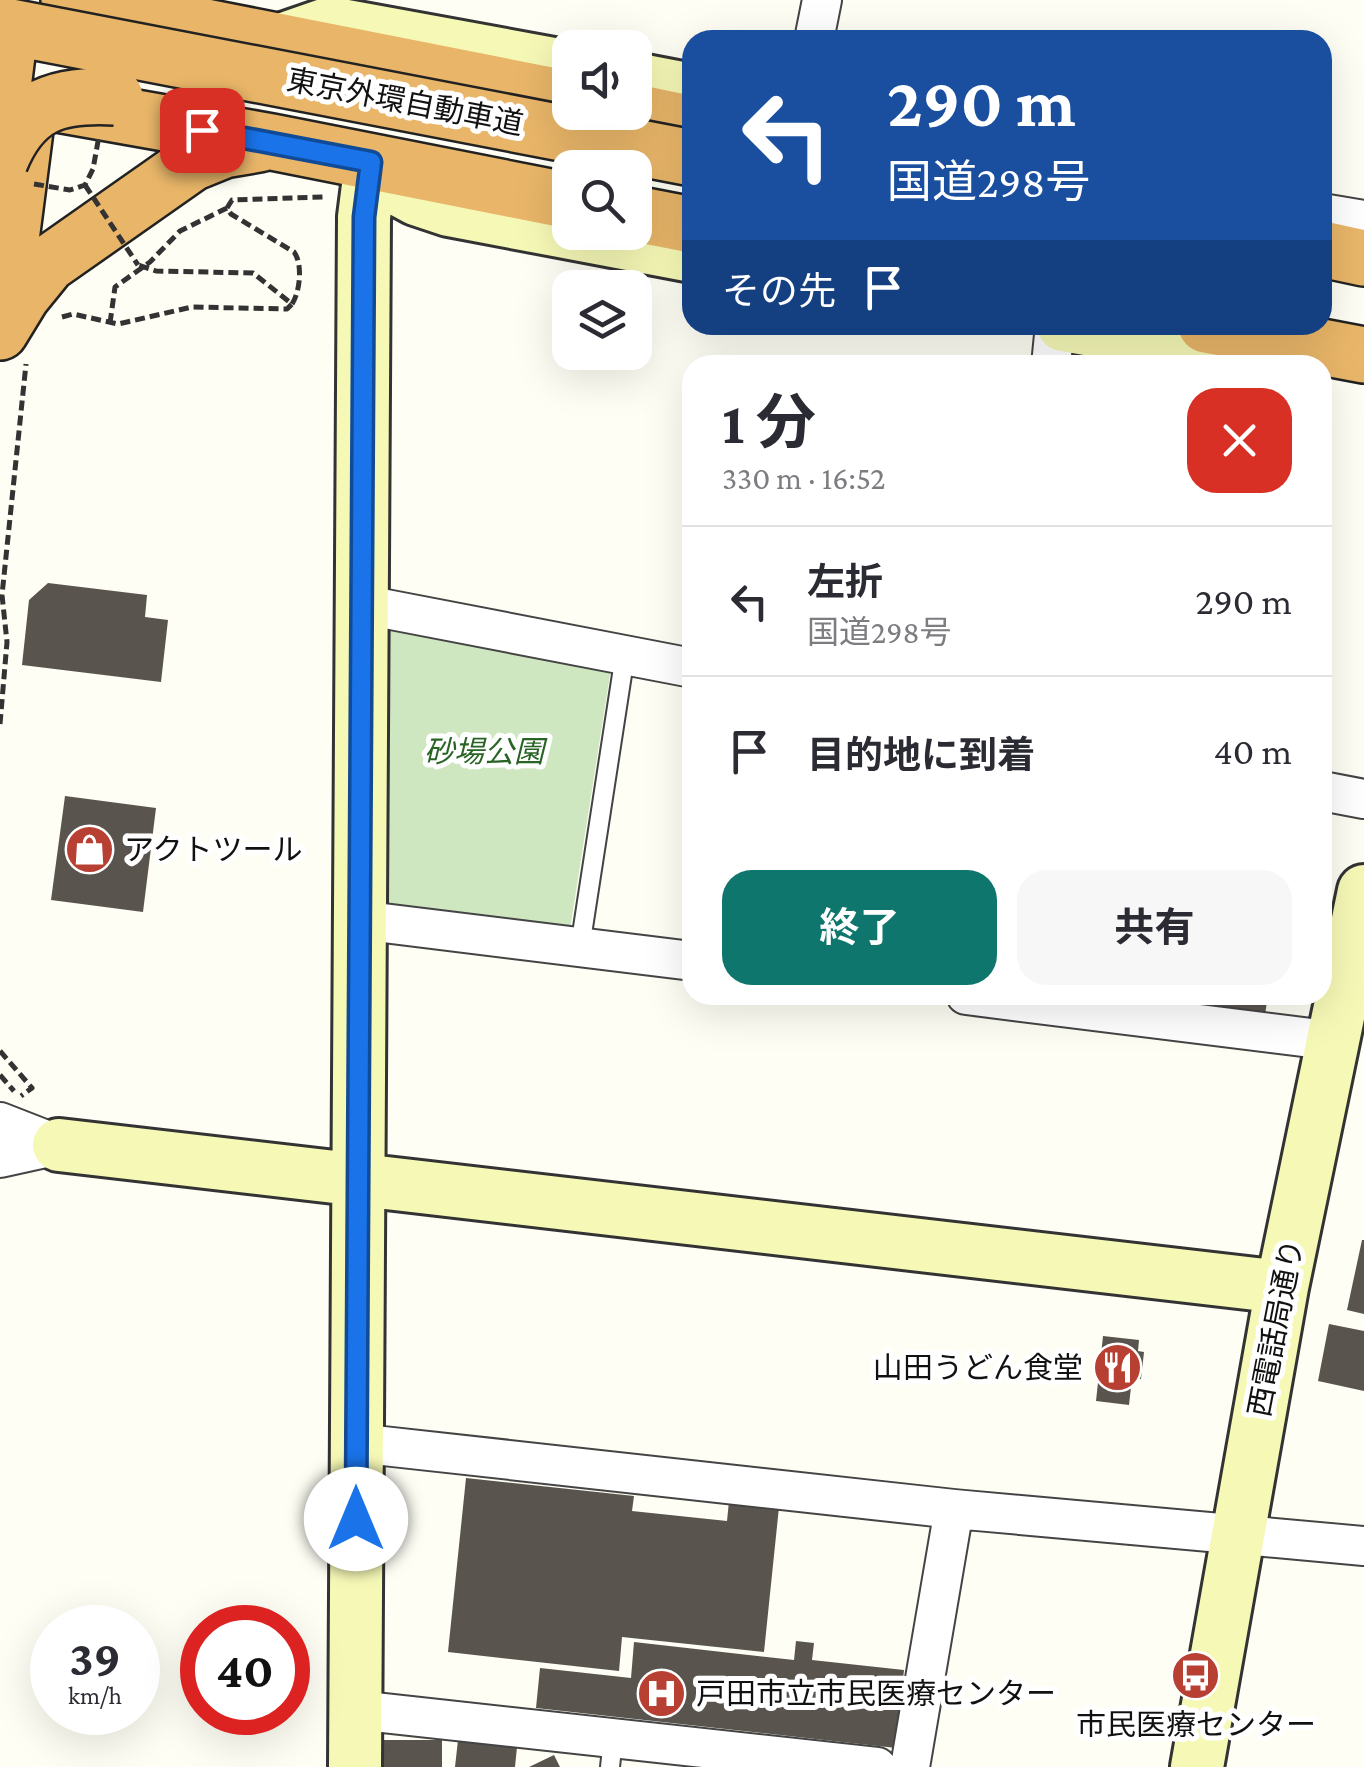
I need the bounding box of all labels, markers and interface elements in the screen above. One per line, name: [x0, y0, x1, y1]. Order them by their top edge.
map controls: [552, 30, 652, 370]
button: sound: [552, 30, 652, 130]
street label: 東京外環自動車道: [284, 62, 526, 141]
text: 290 m: [887, 63, 1076, 141]
icon: left: [722, 70, 852, 200]
pin: [160, 88, 245, 173]
icon: arrive: [175, 103, 230, 158]
button: search: [552, 150, 652, 250]
text: 国道298号: [887, 157, 1091, 207]
icon: arrive: [856, 260, 911, 315]
button: layers: [552, 270, 652, 370]
text: その先: [722, 270, 836, 312]
button: close: [1187, 388, 1292, 493]
text: 1 分: [722, 389, 816, 456]
text: 330 m · 16:52: [722, 460, 885, 496]
text: 左折: [807, 561, 883, 603]
icon: left: [722, 574, 777, 629]
text: 290 m: [1195, 580, 1292, 622]
text: 国道298号: [807, 614, 952, 650]
icon: arrive: [722, 724, 777, 779]
text: 40 m: [1213, 730, 1292, 772]
text: 目的地に到着: [807, 734, 1035, 776]
park label: 砂場公園: [424, 735, 548, 768]
shop icon: アクトツール: [63, 824, 115, 876]
place label: アクトツール: [124, 833, 303, 866]
button: 終了: [722, 870, 997, 985]
button: 共有: [1017, 870, 1292, 985]
street label: 西電話局通り: [1242, 1236, 1309, 1419]
restaurant icon: 山田うどん食堂: [1092, 1342, 1144, 1394]
place label: 山田うどん食堂: [873, 1351, 1083, 1384]
position arrow: [304, 1467, 408, 1571]
speed limit sign: 40: [180, 1605, 310, 1735]
text: 39: [69, 1630, 121, 1686]
bus stop icon: 市民医療センター: [1170, 1650, 1222, 1702]
hospital icon: 戸田市立市民医療センター: [635, 1668, 687, 1720]
place label: 戸田市立市民医療センター: [696, 1677, 1056, 1710]
text: km/h: [68, 1682, 122, 1709]
place label: 市民医療センター: [1076, 1708, 1316, 1741]

